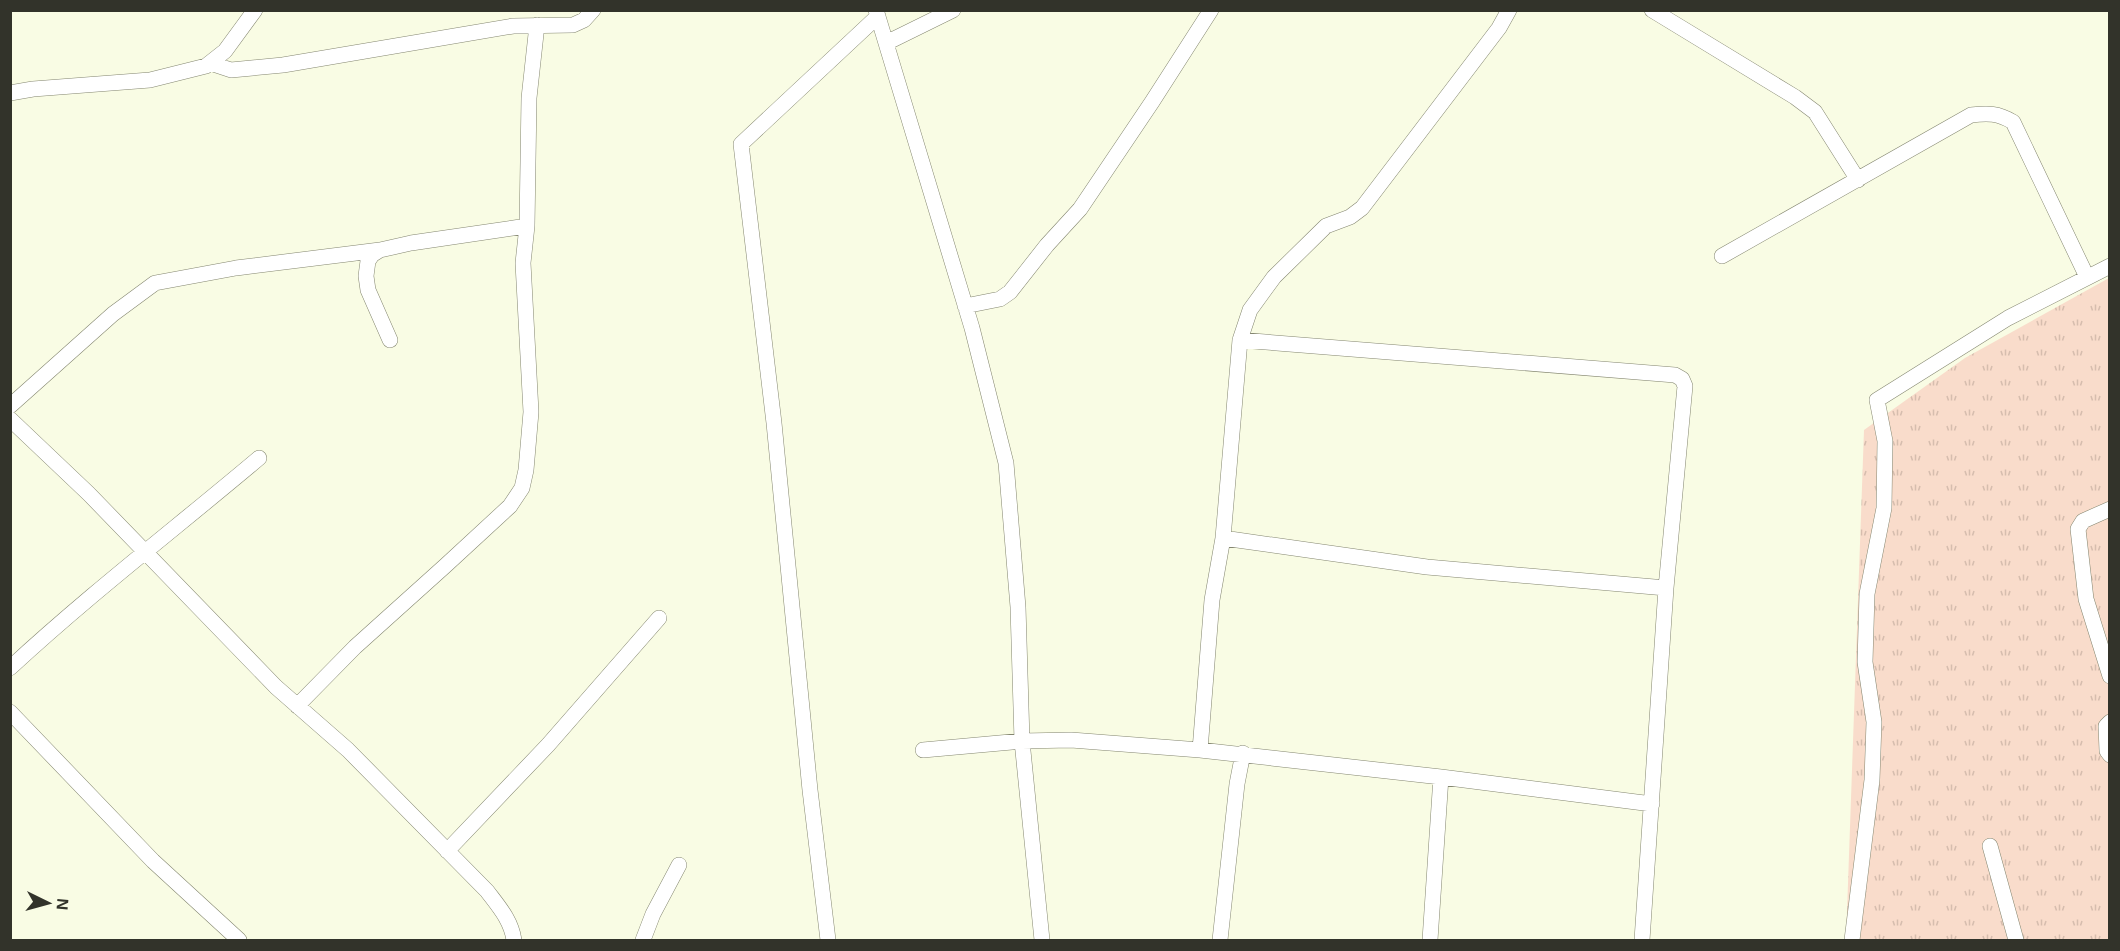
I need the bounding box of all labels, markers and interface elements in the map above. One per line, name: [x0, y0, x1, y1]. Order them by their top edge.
north arrow: [18, 873, 78, 933]
text: N: [53, 898, 71, 911]

